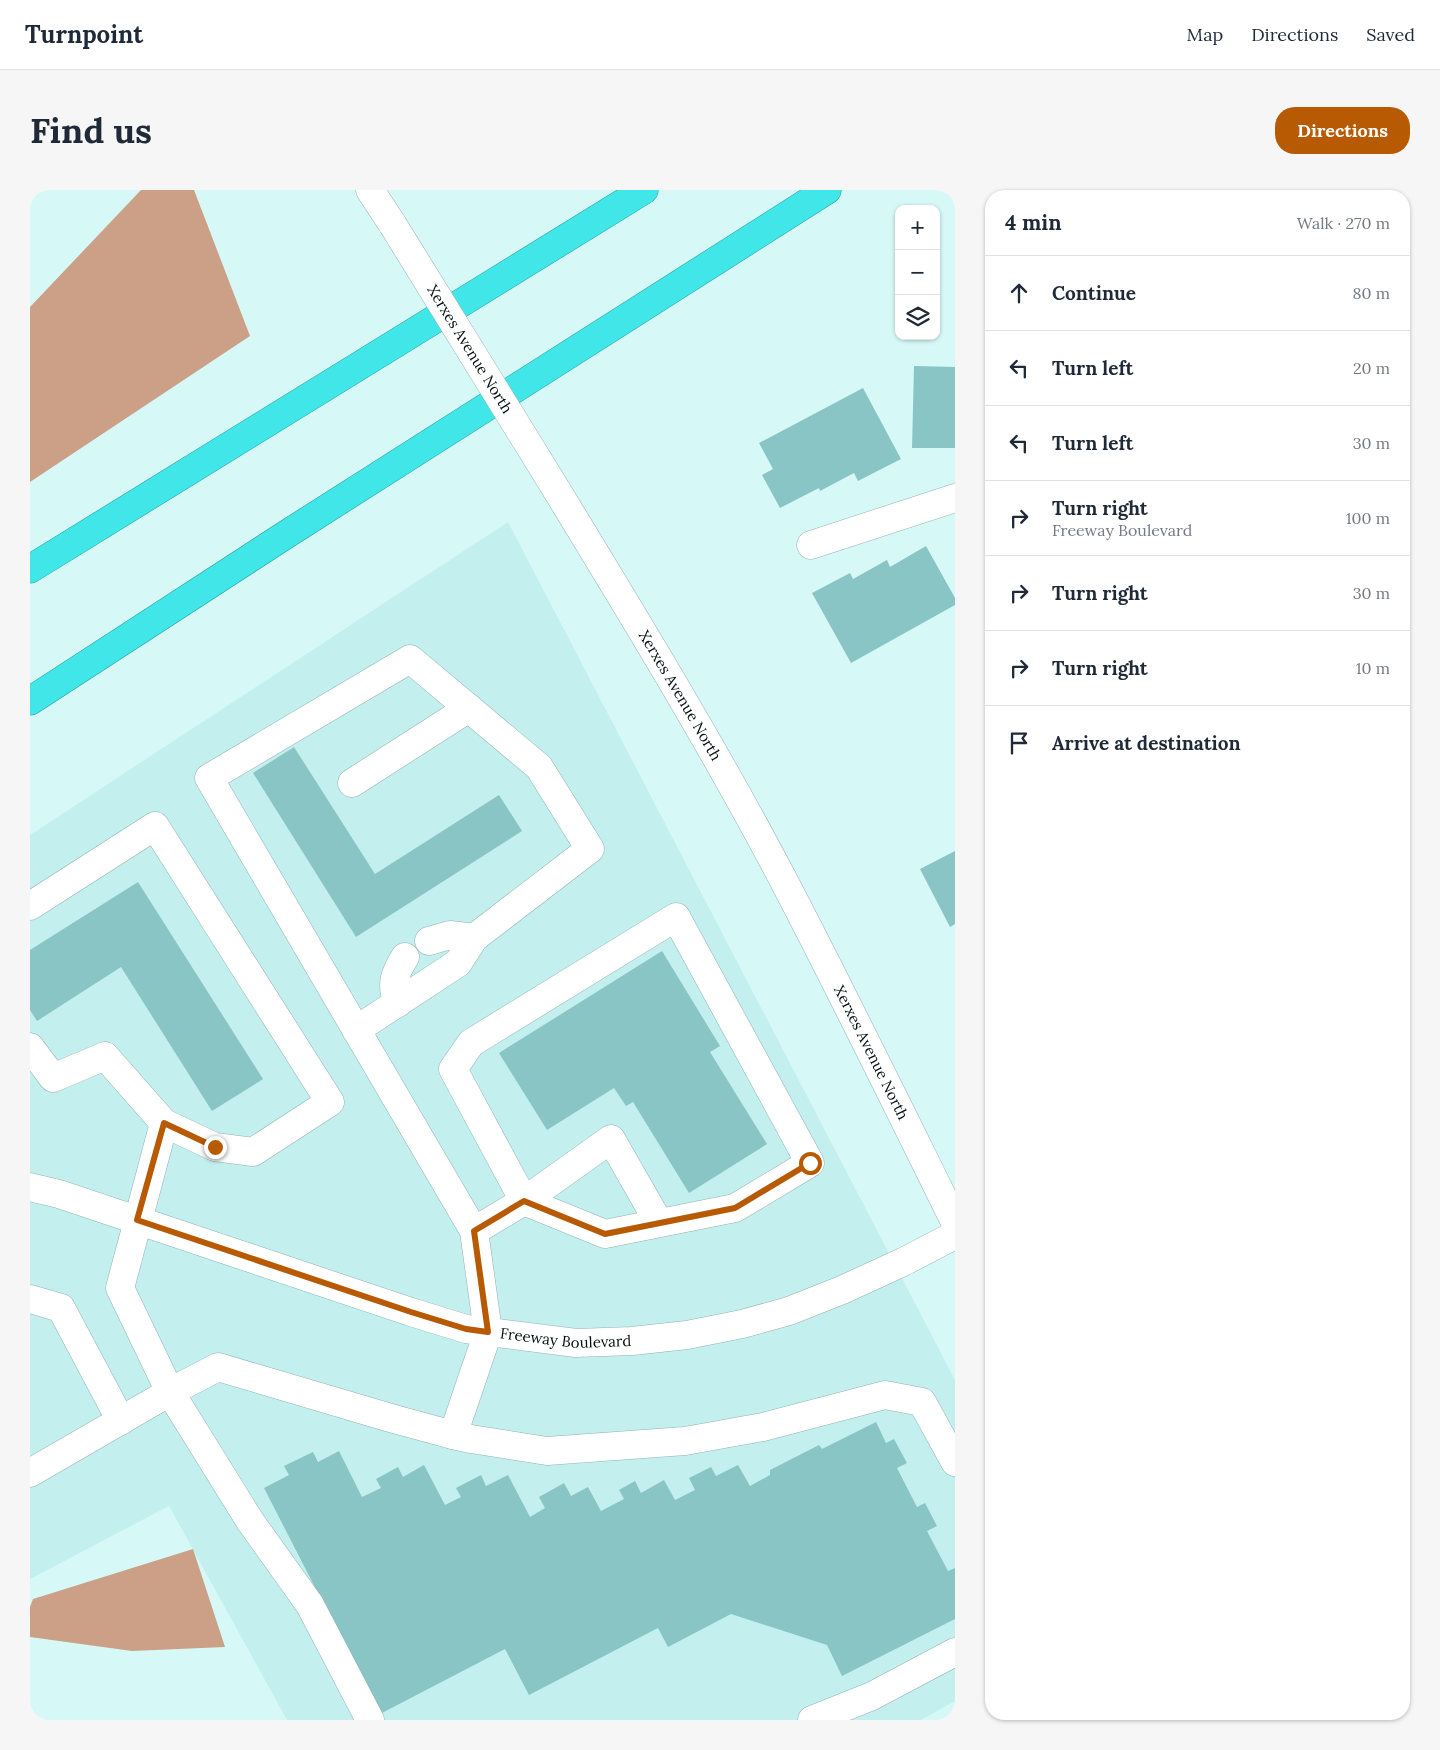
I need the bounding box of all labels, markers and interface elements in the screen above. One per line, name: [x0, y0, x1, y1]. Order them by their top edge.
text: Turnpoint: [25, 19, 143, 50]
text: Map: [1187, 23, 1223, 46]
text: Directions: [1251, 23, 1338, 46]
text: Saved: [1366, 23, 1415, 46]
button: Directions: [1275, 107, 1410, 154]
text: Find us: [30, 108, 152, 153]
map controls: [895, 205, 940, 340]
button: +: [895, 205, 940, 250]
text: 4 min: [1005, 209, 1062, 236]
text: Walk · 270 m: [1297, 213, 1390, 233]
button: −: [895, 250, 940, 295]
icon: ahead: [1005, 279, 1033, 307]
street label: Xerxes Avenue North: [423, 281, 517, 417]
text: Continue: [1052, 281, 1136, 305]
text: 80 m: [1353, 283, 1390, 303]
button: layers: [895, 295, 940, 340]
icon: left: [1005, 354, 1033, 382]
text: Turn left: [1052, 356, 1133, 380]
text: 20 m: [1353, 358, 1390, 378]
icon: left: [1005, 429, 1033, 457]
text: Turn left: [1052, 431, 1133, 455]
text: 30 m: [1353, 433, 1390, 453]
text: Turn right: [1052, 496, 1148, 520]
icon: right: [1005, 504, 1033, 532]
text: 100 m: [1346, 508, 1390, 528]
text: Freeway Boulevard: [1052, 520, 1192, 540]
icon: right: [1005, 579, 1033, 607]
text: Turn right: [1052, 581, 1148, 605]
text: 30 m: [1353, 583, 1390, 603]
street label: Xerxes Avenue North: [635, 627, 726, 764]
icon: right: [1005, 654, 1033, 682]
text: Turn right: [1052, 656, 1148, 680]
text: 10 m: [1356, 658, 1390, 678]
icon: arrive: [1005, 729, 1033, 757]
text: Arrive at destination: [1052, 731, 1241, 755]
street label: Xerxes Avenue North: [830, 982, 913, 1123]
route end: [204, 1136, 227, 1159]
route start: [799, 1152, 822, 1175]
street label: Freeway Boulevard: [499, 1323, 632, 1352]

